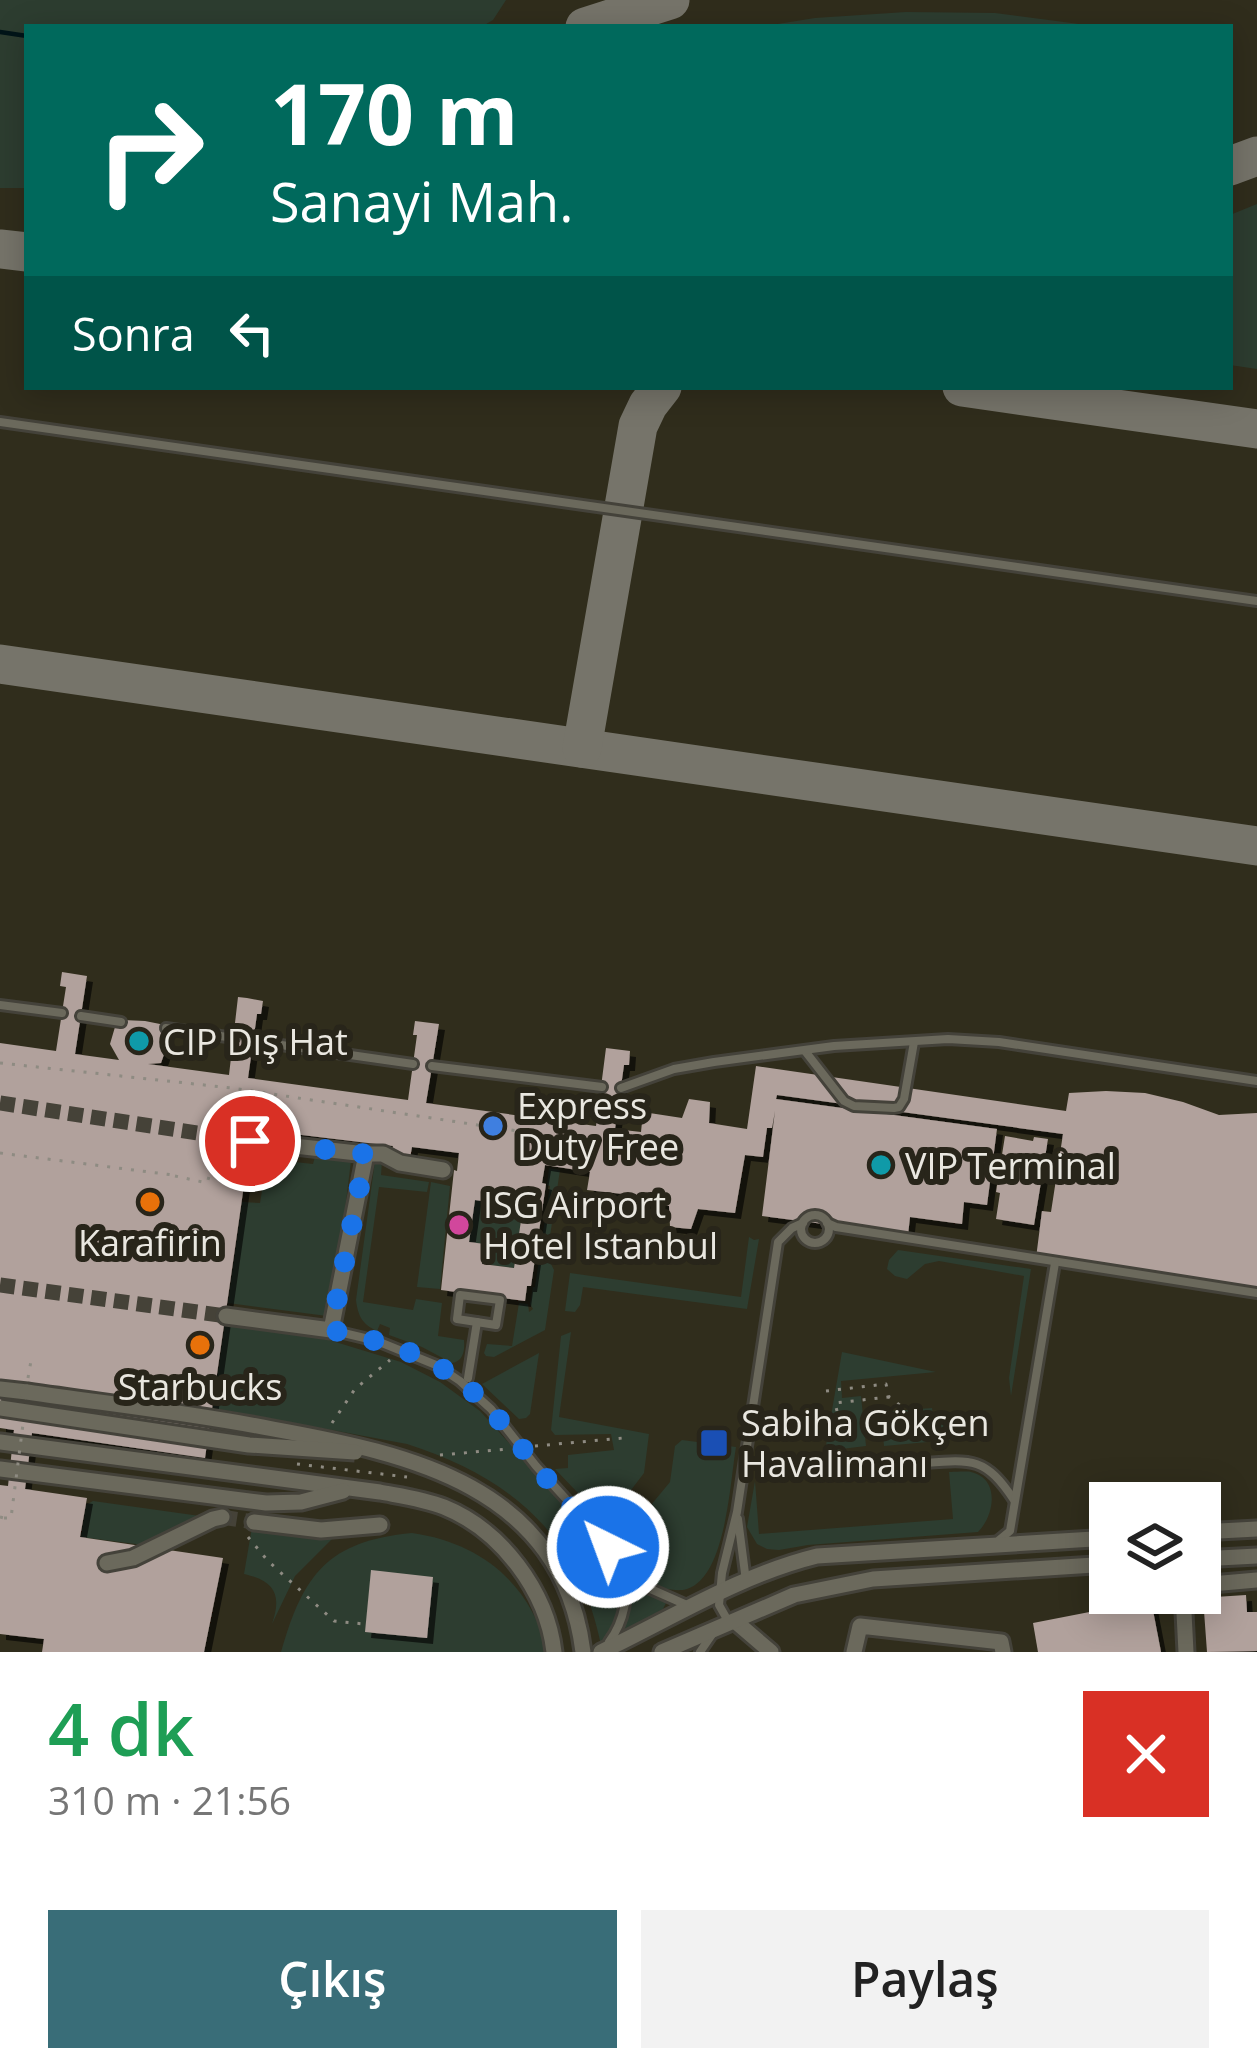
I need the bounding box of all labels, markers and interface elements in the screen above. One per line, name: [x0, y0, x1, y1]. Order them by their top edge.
text: 170 m: [270, 55, 518, 170]
icon: right: [72, 72, 228, 228]
text: Sanayi Mah.: [270, 164, 573, 238]
icon: left: [219, 300, 285, 366]
text: Sonra: [72, 303, 195, 364]
place label: CIP Dış Hat: [163, 1017, 348, 1066]
marker: CIP Dış Hat: [126, 1028, 152, 1054]
place label: Express Duty Free: [517, 1081, 679, 1171]
pin: [199, 1090, 301, 1192]
icon: arrive: [217, 1108, 283, 1174]
marker: Express Duty Free: [480, 1113, 506, 1139]
place label: VIP Terminal: [905, 1141, 1116, 1190]
marker: VIP Terminal: [868, 1152, 894, 1178]
place label: ISG Airport Hotel Istanbul: [483, 1180, 718, 1270]
marker: Karafirin: [137, 1189, 163, 1215]
marker: ISG Airport Hotel Istanbul: [446, 1212, 472, 1238]
place label: Karafirin: [78, 1218, 222, 1267]
marker: Starbucks: [187, 1332, 213, 1358]
place label: Starbucks: [118, 1362, 282, 1411]
place label: Sabiha Gökçen Havalimanı: [741, 1398, 990, 1488]
marker: Sabiha Gökçen Havalimanı: [698, 1427, 730, 1459]
map controls: [1089, 1482, 1221, 1614]
button: layers: [1089, 1482, 1221, 1614]
position arrow: [545, 1484, 671, 1610]
text: 4 dk: [48, 1679, 194, 1777]
button: close: [1083, 1691, 1209, 1817]
text: 310 m · 21:56: [48, 1773, 291, 1826]
button: Çıkış: [48, 1910, 617, 2048]
button: Paylaş: [641, 1910, 1209, 2048]

